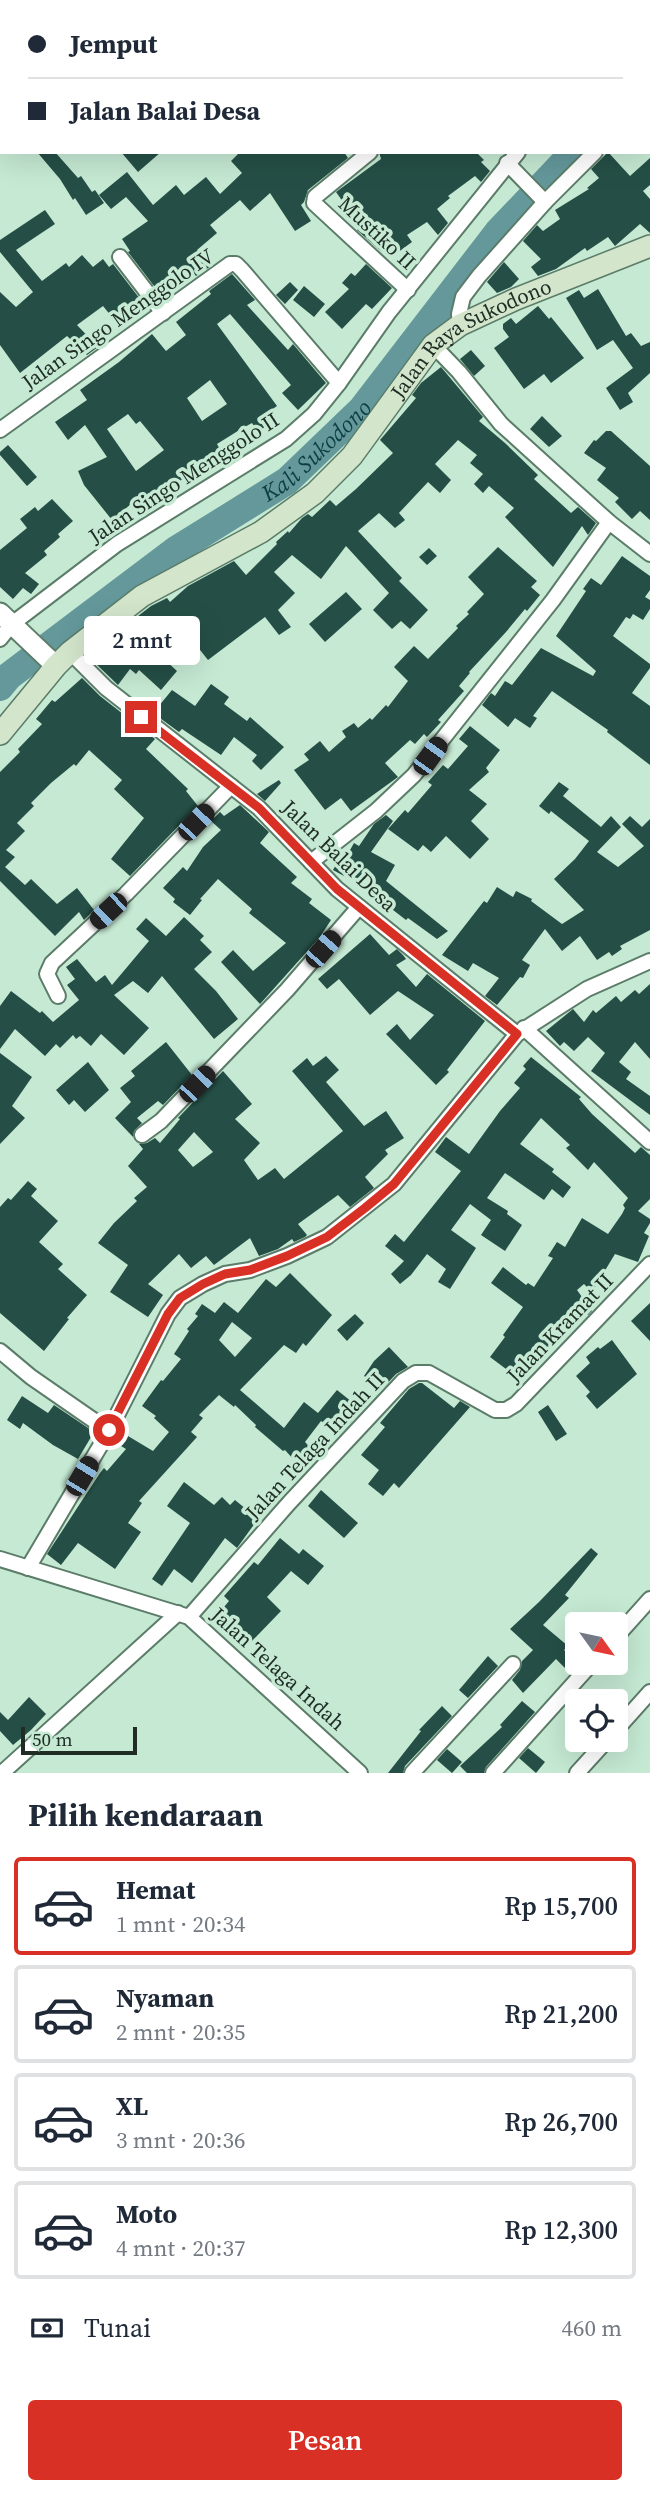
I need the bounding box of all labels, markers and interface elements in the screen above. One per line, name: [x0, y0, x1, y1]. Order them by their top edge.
text: Jemput: [70, 26, 157, 62]
text: Jalan Balai Desa: [70, 93, 260, 129]
street label: Mustiko II: [332, 189, 422, 276]
street label: Jalan Singo Menggolo IV: [15, 241, 220, 397]
street label: Jalan Raya Sukodono: [383, 271, 555, 405]
water label: Kali Sukodono: [254, 393, 379, 510]
street label: Jalan Singo Menggolo II: [82, 405, 285, 551]
callout: 2 mnt: [83, 616, 199, 664]
text: 2 mnt: [112, 624, 172, 656]
route end: [125, 701, 157, 733]
car: [410, 733, 451, 779]
street label: Jalan Balai Desa: [275, 793, 403, 918]
car: [174, 800, 219, 844]
car: [86, 889, 131, 933]
car: [302, 926, 345, 972]
car: [175, 1062, 220, 1106]
street label: Jalan Kramat II: [499, 1266, 620, 1390]
street label: Jalan Telaga Indah II: [238, 1366, 391, 1527]
route start: [93, 1414, 125, 1446]
car: [63, 1453, 102, 1499]
street label: Jalan Telaga Indah: [204, 1600, 352, 1737]
north arrow: [565, 1612, 628, 1675]
map controls: [565, 1612, 628, 1752]
button: locate: [565, 1689, 628, 1752]
scale bar: [21, 1724, 136, 1756]
text: 50 m: [32, 1726, 73, 1752]
text: Pilih kendaraan: [28, 1793, 263, 1837]
text: Hemat: [116, 1872, 195, 1908]
icon: car: [32, 1875, 95, 1938]
text: Rp 15,700: [504, 1888, 618, 1924]
text: 1 mnt · 20:34: [116, 1908, 245, 1940]
text: Nyaman: [116, 1980, 214, 2016]
icon: car: [32, 1983, 95, 2046]
text: Rp 21,200: [504, 1996, 618, 2032]
text: 2 mnt · 20:35: [116, 2016, 245, 2048]
text: XL: [116, 2088, 148, 2124]
icon: car: [32, 2091, 95, 2154]
text: Rp 26,700: [504, 2104, 618, 2140]
text: 3 mnt · 20:36: [116, 2124, 245, 2156]
text: Moto: [116, 2196, 177, 2232]
icon: car: [32, 2199, 95, 2262]
text: Rp 12,300: [504, 2212, 618, 2248]
text: 4 mnt · 20:37: [116, 2232, 245, 2264]
icon: cash: [28, 2309, 66, 2347]
text: Tunai: [84, 2310, 151, 2346]
text: 460 m: [561, 2312, 622, 2344]
button: Pesan: [28, 2400, 622, 2480]

